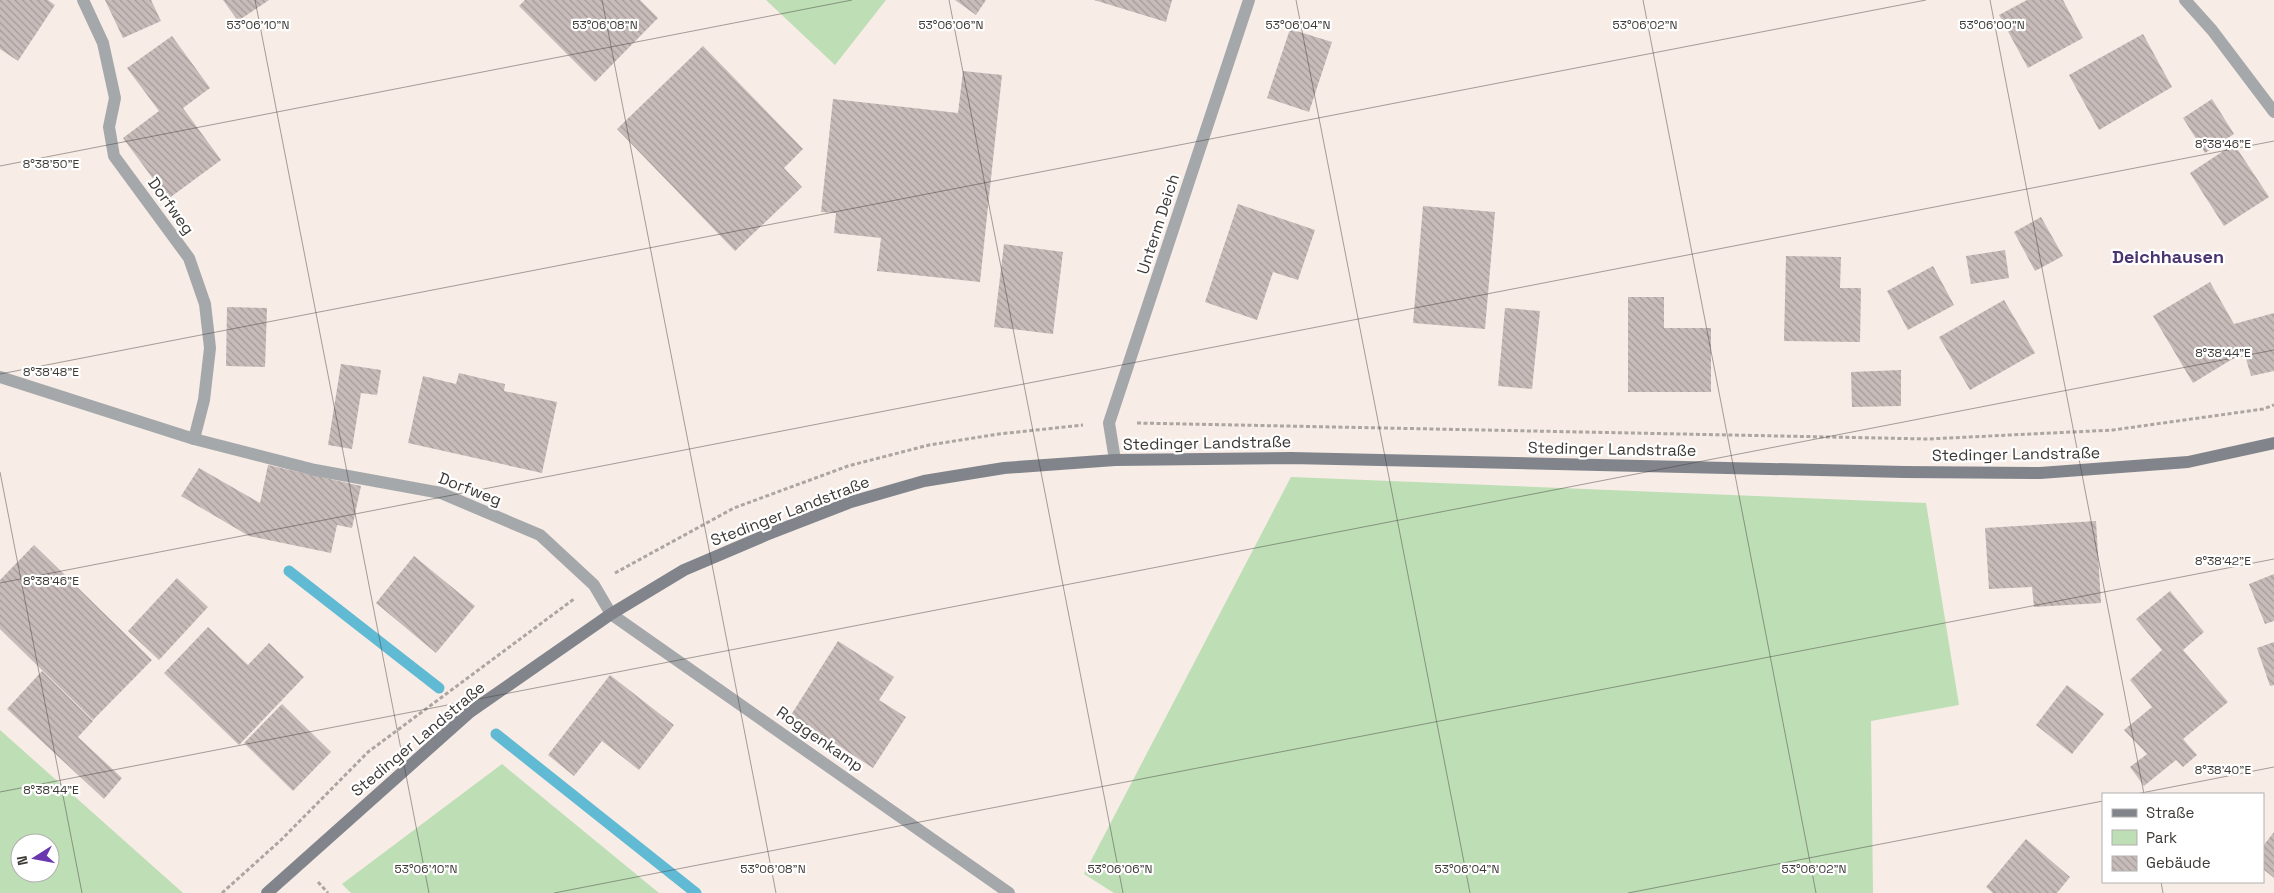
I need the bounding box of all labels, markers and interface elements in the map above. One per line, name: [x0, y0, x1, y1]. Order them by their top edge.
text: 53°06'10"N: [227, 17, 289, 33]
text: 53°06'08"N: [572, 17, 638, 33]
text: 53°06'06"N: [918, 17, 984, 33]
text: 53°06'04"N: [1266, 17, 1330, 33]
text: 53°06'02"N: [1612, 17, 1678, 33]
text: 53°06'00"N: [1959, 17, 2025, 33]
text: 8°38'46"E: [2195, 136, 2251, 152]
text: 8°38'50"E: [23, 156, 79, 172]
street label: Unterm Deich: [1132, 171, 1184, 277]
street label: Dorfweg: [143, 173, 199, 239]
district label: Deichhausen: [2112, 245, 2224, 268]
text: 8°38'44"E: [2195, 345, 2251, 361]
text: 8°38'48"E: [23, 364, 79, 380]
street label: Stedinger Landstraße: [1123, 431, 1291, 455]
street label: Stedinger Landstraße: [1528, 437, 1696, 461]
street label: Stedinger Landstraße: [1932, 442, 2100, 466]
street label: Dorfweg: [435, 467, 505, 511]
street label: Stedinger Landstraße: [708, 471, 872, 551]
text: 8°38'42"E: [2195, 553, 2251, 569]
text: 8°38'46"E: [23, 573, 79, 589]
street label: Stedinger Landstraße: [347, 677, 489, 801]
street label: Roggenkamp: [772, 701, 868, 777]
text: 8°38'40"E: [2195, 762, 2251, 778]
text: 8°38'44"E: [23, 782, 79, 798]
legend: [2102, 793, 2264, 883]
text: Straße: [2146, 803, 2195, 822]
text: Park: [2146, 828, 2177, 847]
north arrow: [10, 833, 60, 883]
text: Gebäude: [2146, 853, 2211, 872]
text: N: [13, 854, 32, 867]
text: 53°06'10"N: [395, 861, 457, 877]
text: 53°06'08"N: [740, 861, 806, 877]
text: 53°06'06"N: [1087, 861, 1153, 877]
text: 53°06'04"N: [1435, 861, 1499, 877]
text: 53°06'02"N: [1781, 861, 1847, 877]

